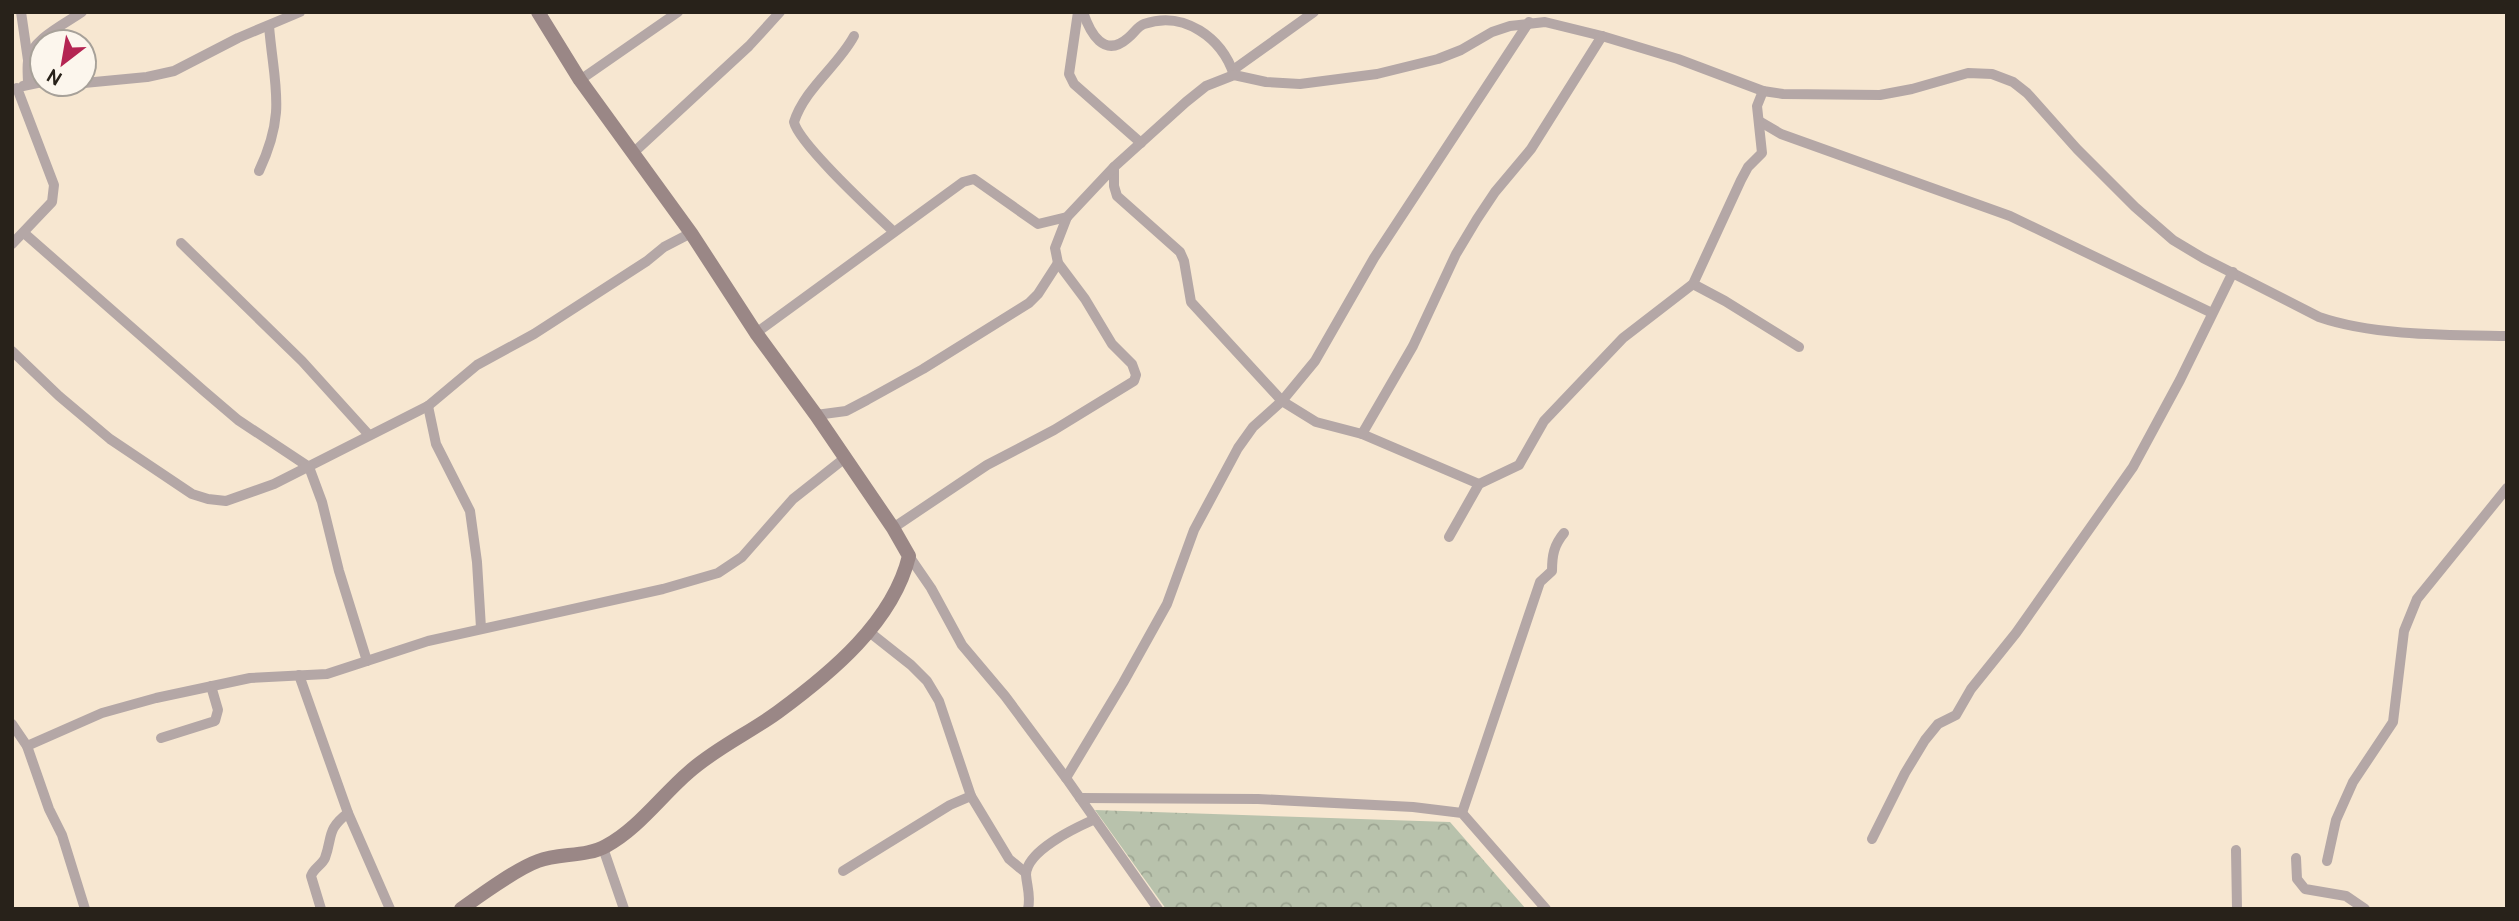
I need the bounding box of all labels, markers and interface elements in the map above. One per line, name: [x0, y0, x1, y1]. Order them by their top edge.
north arrow: [28, 28, 98, 98]
text: N: [43, 64, 66, 90]

